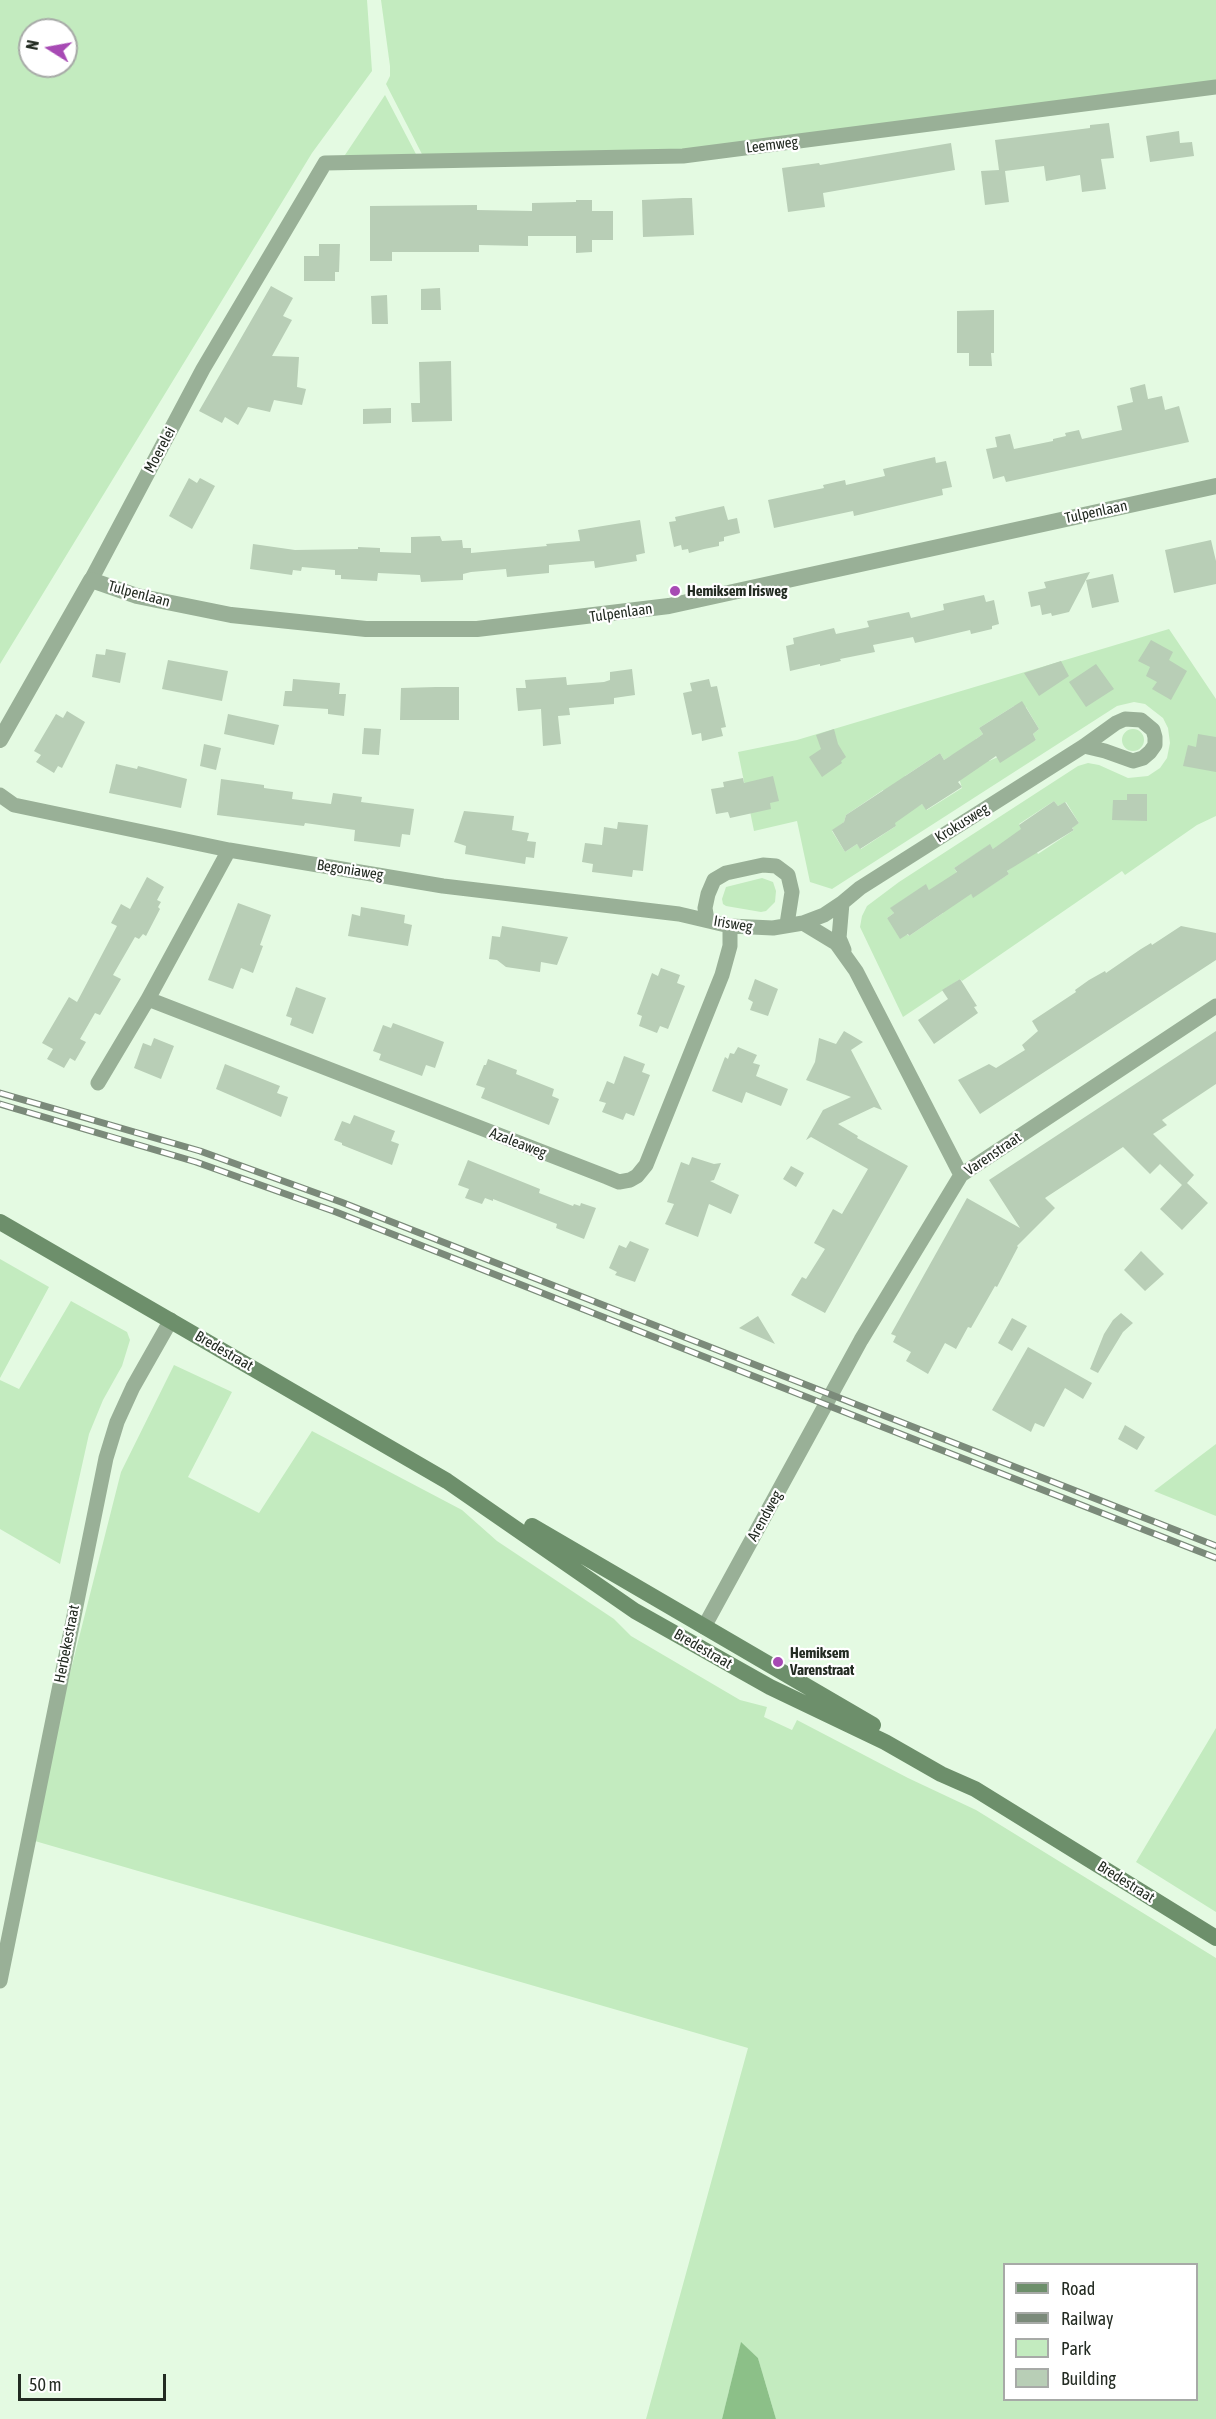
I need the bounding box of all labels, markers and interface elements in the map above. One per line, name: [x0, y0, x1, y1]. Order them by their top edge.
north arrow: [18, 18, 78, 78]
text: N: [23, 39, 42, 51]
street label: Leemweg: [745, 133, 799, 157]
street label: Moerelei: [140, 424, 180, 476]
street label: Tulpenlaan: [1063, 497, 1129, 527]
street label: Tulpenlaan: [106, 577, 172, 611]
place label: Hemiksem Irisweg: [687, 582, 787, 600]
marker: Hemiksem Irisweg: [668, 584, 682, 598]
street label: Tulpenlaan: [588, 600, 654, 626]
street label: Krokusweg: [932, 799, 992, 847]
street label: Begoniaweg: [316, 856, 384, 884]
street label: Irisweg: [712, 912, 754, 936]
street label: Azaleaweg: [487, 1124, 549, 1162]
street label: Varenstraat: [961, 1129, 1025, 1179]
street label: Bredestraat: [192, 1327, 256, 1375]
street label: Arendweg: [744, 1488, 786, 1544]
street label: Herbekestraat: [51, 1604, 83, 1684]
street label: Bredestraat: [671, 1625, 735, 1673]
place label: Hemiksem Varenstraat: [790, 1644, 854, 1679]
marker: Hemiksem Varenstraat: [771, 1655, 785, 1669]
street label: Bredestraat: [1094, 1857, 1158, 1907]
legend: [1003, 2263, 1198, 2401]
text: Road: [1061, 2278, 1095, 2299]
text: Railway: [1061, 2308, 1113, 2329]
text: Park: [1061, 2338, 1091, 2359]
scale bar: [21, 2362, 170, 2400]
text: Building: [1061, 2368, 1116, 2389]
text: 50 m: [29, 2374, 61, 2395]

